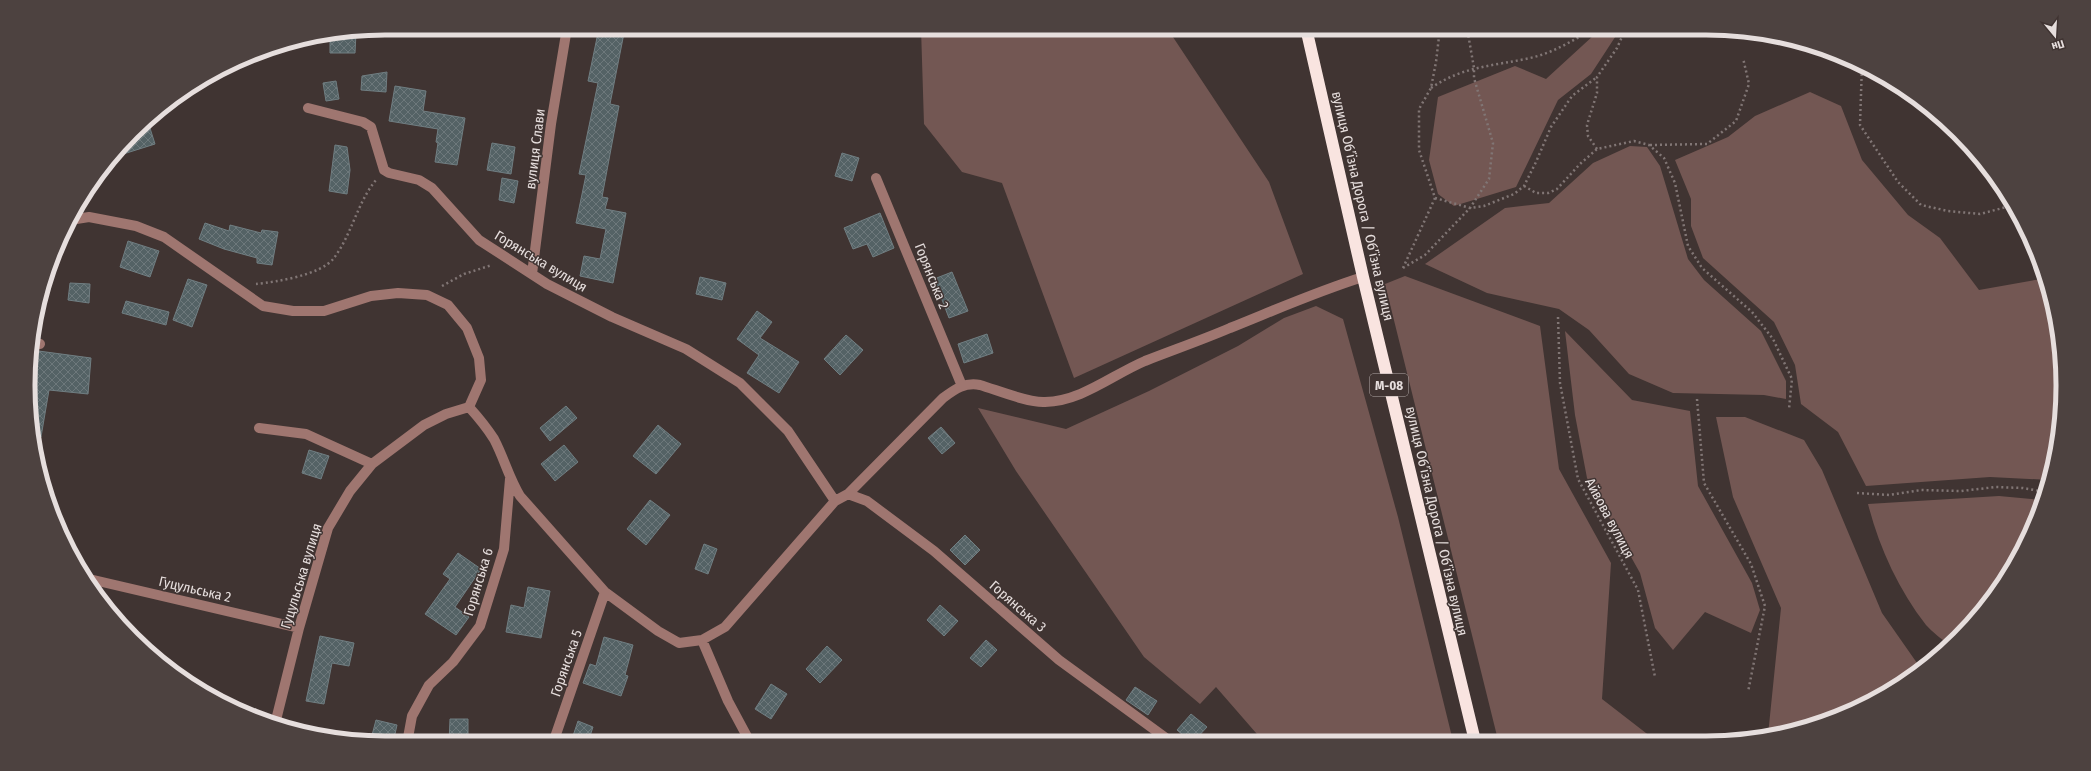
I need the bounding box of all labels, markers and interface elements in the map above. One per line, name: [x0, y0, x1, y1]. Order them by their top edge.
north arrow: [2035, 16, 2075, 56]
text: Пн: [2050, 37, 2066, 53]
street label: вулиця Обʼїзна Дорога / Обʼїзна вулиця: [1328, 90, 1397, 322]
street label: вулиця Слави: [522, 108, 549, 190]
street label: Горянська вулиця: [491, 227, 590, 296]
street label: Горянська 2: [911, 241, 952, 311]
road number: М-08: [1370, 374, 1408, 396]
street label: вулиця Обʼїзна Дорога / Обʼїзна вулиця: [1402, 405, 1471, 637]
street label: Айвова вулиця: [1581, 475, 1638, 561]
street label: Гуцульська вулиця: [277, 521, 326, 631]
street label: Горянська 6: [460, 546, 497, 618]
street label: Гуцульська 2: [157, 573, 233, 606]
street label: Горянська 3: [986, 577, 1049, 636]
street label: Горянська 5: [547, 628, 586, 699]

